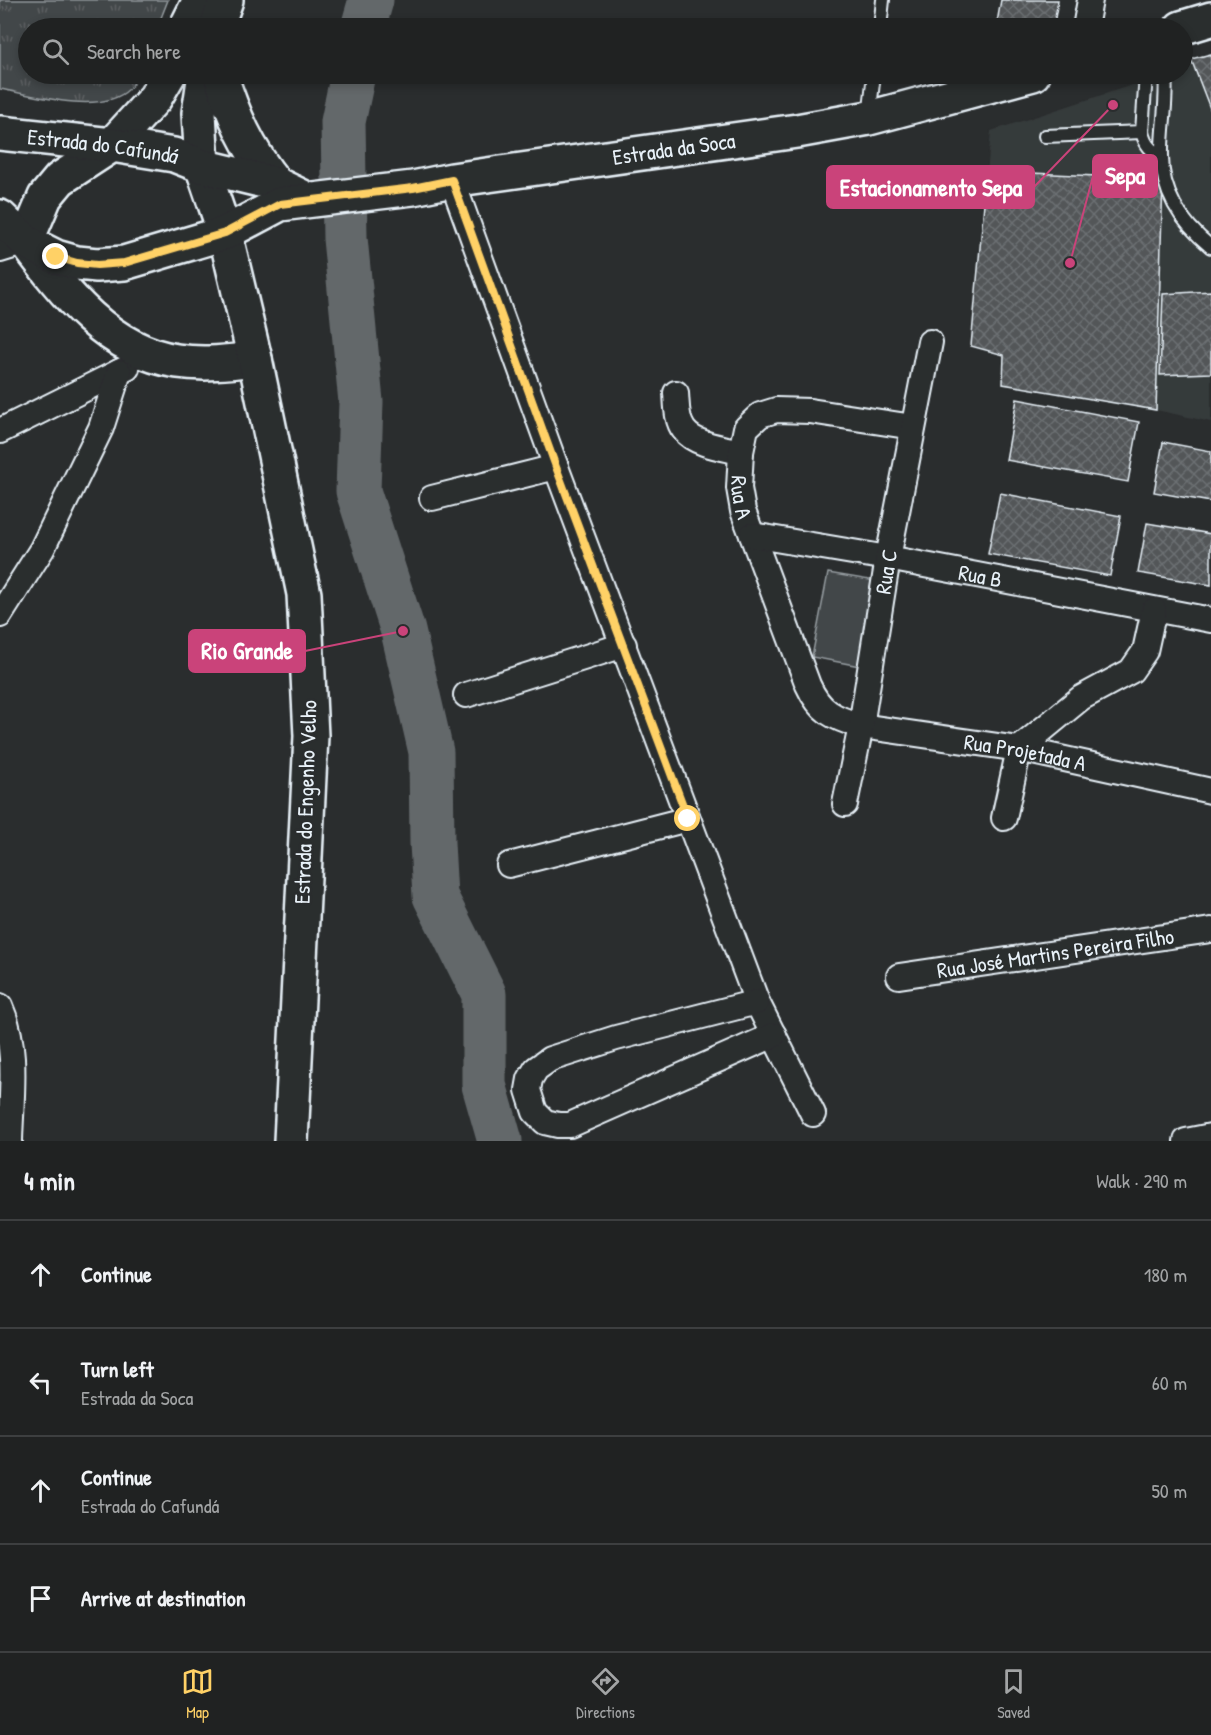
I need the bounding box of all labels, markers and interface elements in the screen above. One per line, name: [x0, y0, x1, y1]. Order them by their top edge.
search box: [18, 18, 1193, 84]
icon: search: [39, 35, 72, 68]
text: Search here: [87, 36, 181, 66]
street label: Estrada do Cafundá: [26, 121, 184, 171]
street label: Estrada da Soca: [611, 125, 738, 172]
callout: Sepa: [1093, 155, 1157, 197]
text: Sepa: [1105, 159, 1146, 192]
callout: Estacionamento Sepa: [827, 166, 1034, 208]
text: Estacionamento Sepa: [840, 171, 1023, 204]
route end: [42, 243, 68, 269]
street label: Rua A: [724, 475, 760, 524]
street label: Rua C: [867, 547, 904, 596]
street label: Rua B: [956, 557, 1005, 595]
callout: Rio Grande: [189, 630, 305, 672]
text: Rio Grande: [201, 634, 293, 666]
street label: Estrada do Engenho Velho: [286, 699, 324, 904]
street label: Rua Projetada A: [962, 726, 1089, 778]
route start: [674, 805, 700, 831]
street label: Rua José Martins Pereira Filho: [935, 921, 1176, 985]
text: 4 min: [24, 1163, 75, 1198]
text: Walk · 290 m: [1096, 1167, 1187, 1194]
icon: ahead: [24, 1258, 57, 1291]
text: Continue: [81, 1259, 152, 1289]
text: 180 m: [1144, 1261, 1187, 1288]
text: Turn left: [81, 1354, 154, 1384]
icon: left: [24, 1366, 57, 1399]
text: 60 m: [1152, 1369, 1187, 1396]
text: Estrada da Soca: [81, 1384, 193, 1411]
text: Continue: [81, 1462, 152, 1492]
icon: ahead: [24, 1474, 57, 1507]
text: 50 m: [1151, 1477, 1187, 1504]
text: Estrada do Cafundá: [81, 1492, 219, 1519]
icon: arrive: [24, 1582, 57, 1615]
text: Arrive at destination: [81, 1583, 246, 1613]
tab: Map: [181, 1665, 214, 1723]
tab: Directions: [576, 1665, 635, 1723]
tab: Saved: [997, 1665, 1030, 1723]

